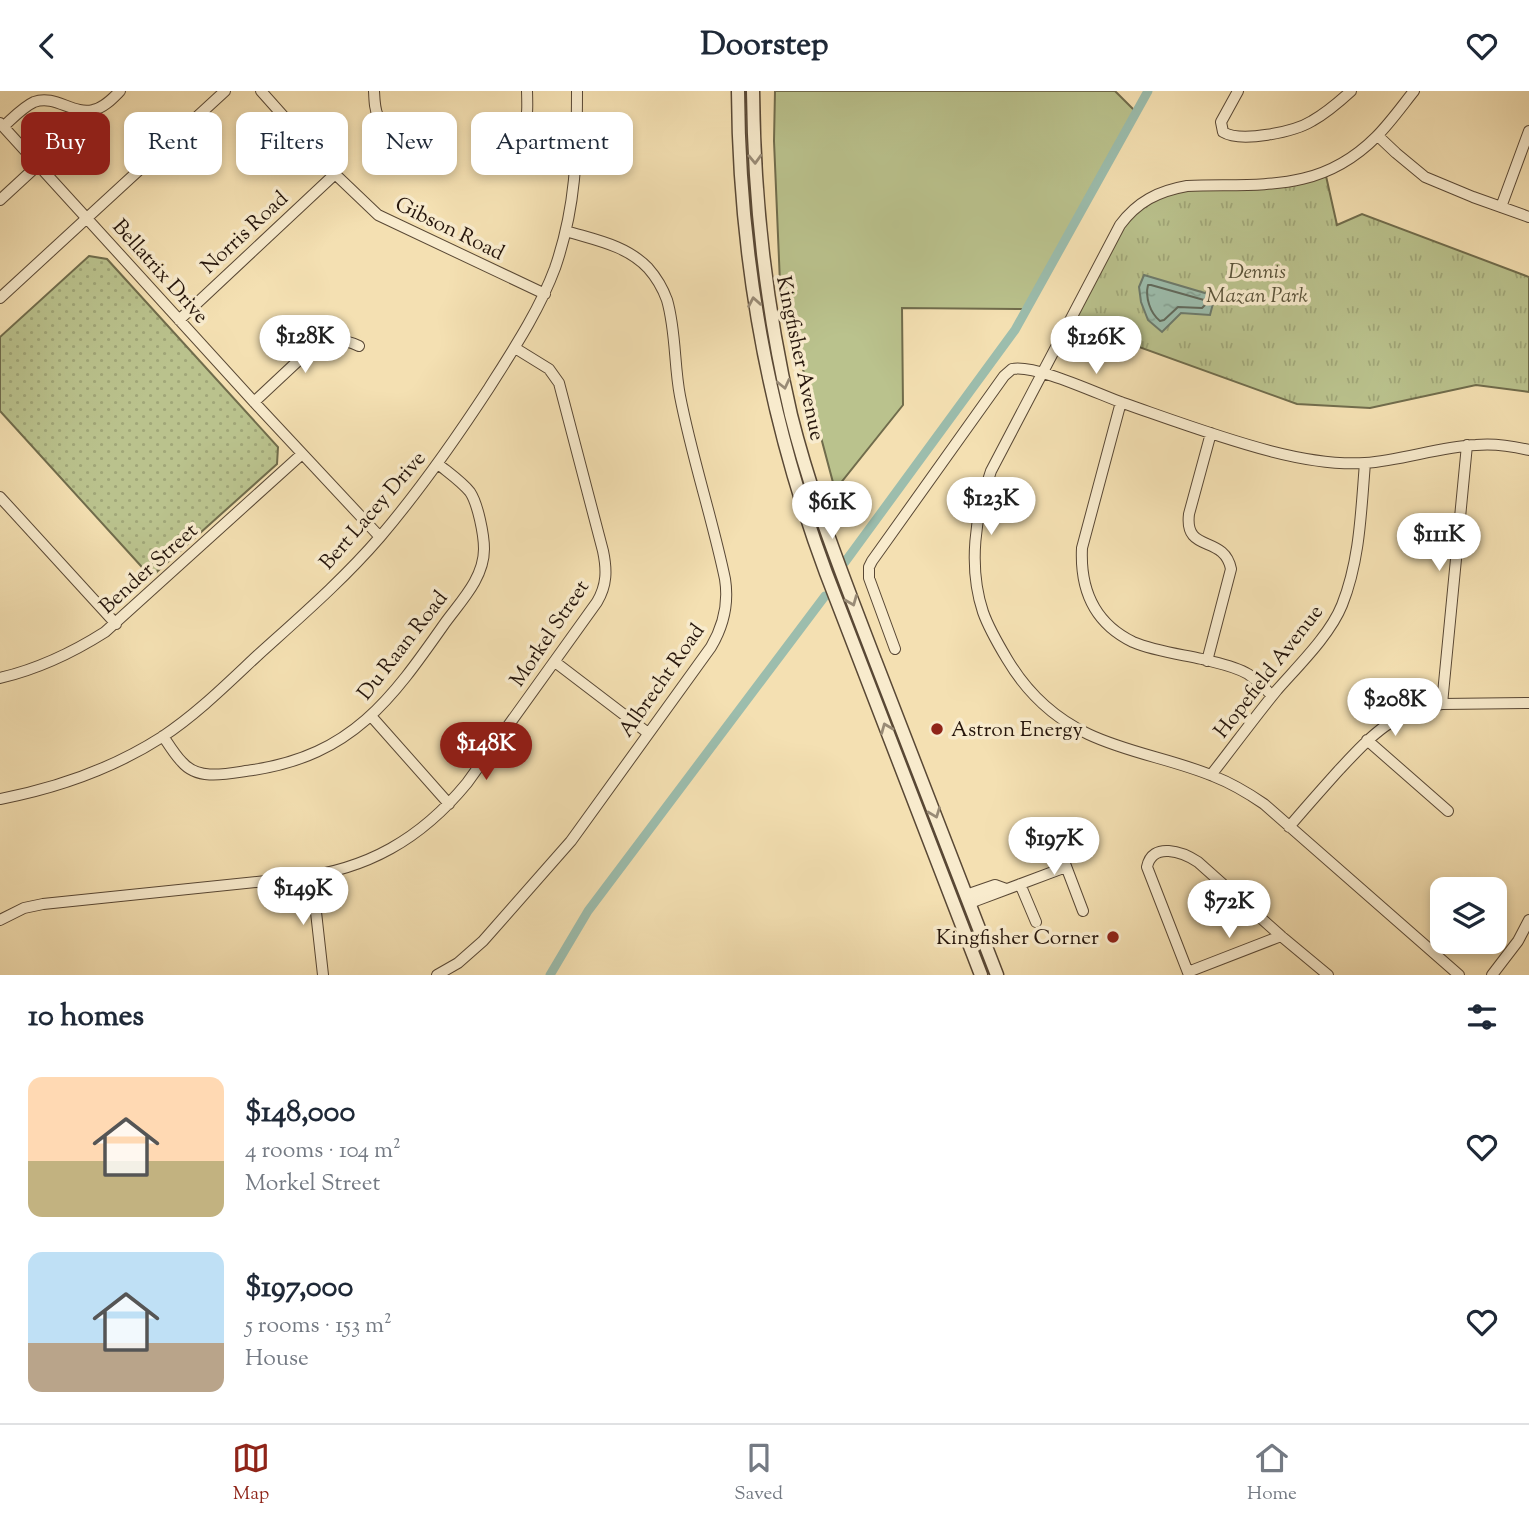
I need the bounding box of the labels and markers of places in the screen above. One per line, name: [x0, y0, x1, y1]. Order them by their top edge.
pin: $128K: [256, 315, 354, 375]
pin: $126K: [1047, 317, 1145, 376]
pin: $123K: [942, 477, 1040, 537]
pin: $61K: [791, 482, 873, 541]
pin: $111K: [1390, 513, 1488, 573]
pin: $208K: [1346, 679, 1444, 738]
place label: Astron Energy: [951, 716, 1084, 746]
marker: Astron Energy: [929, 721, 945, 737]
pin: $148K: [437, 723, 535, 782]
pin: $197K: [1005, 817, 1103, 877]
pin: $149K: [254, 867, 352, 927]
pin: $72K: [1188, 881, 1270, 940]
place label: Kingfisher Corner: [936, 924, 1099, 954]
marker: Kingfisher Corner: [1105, 929, 1121, 945]

